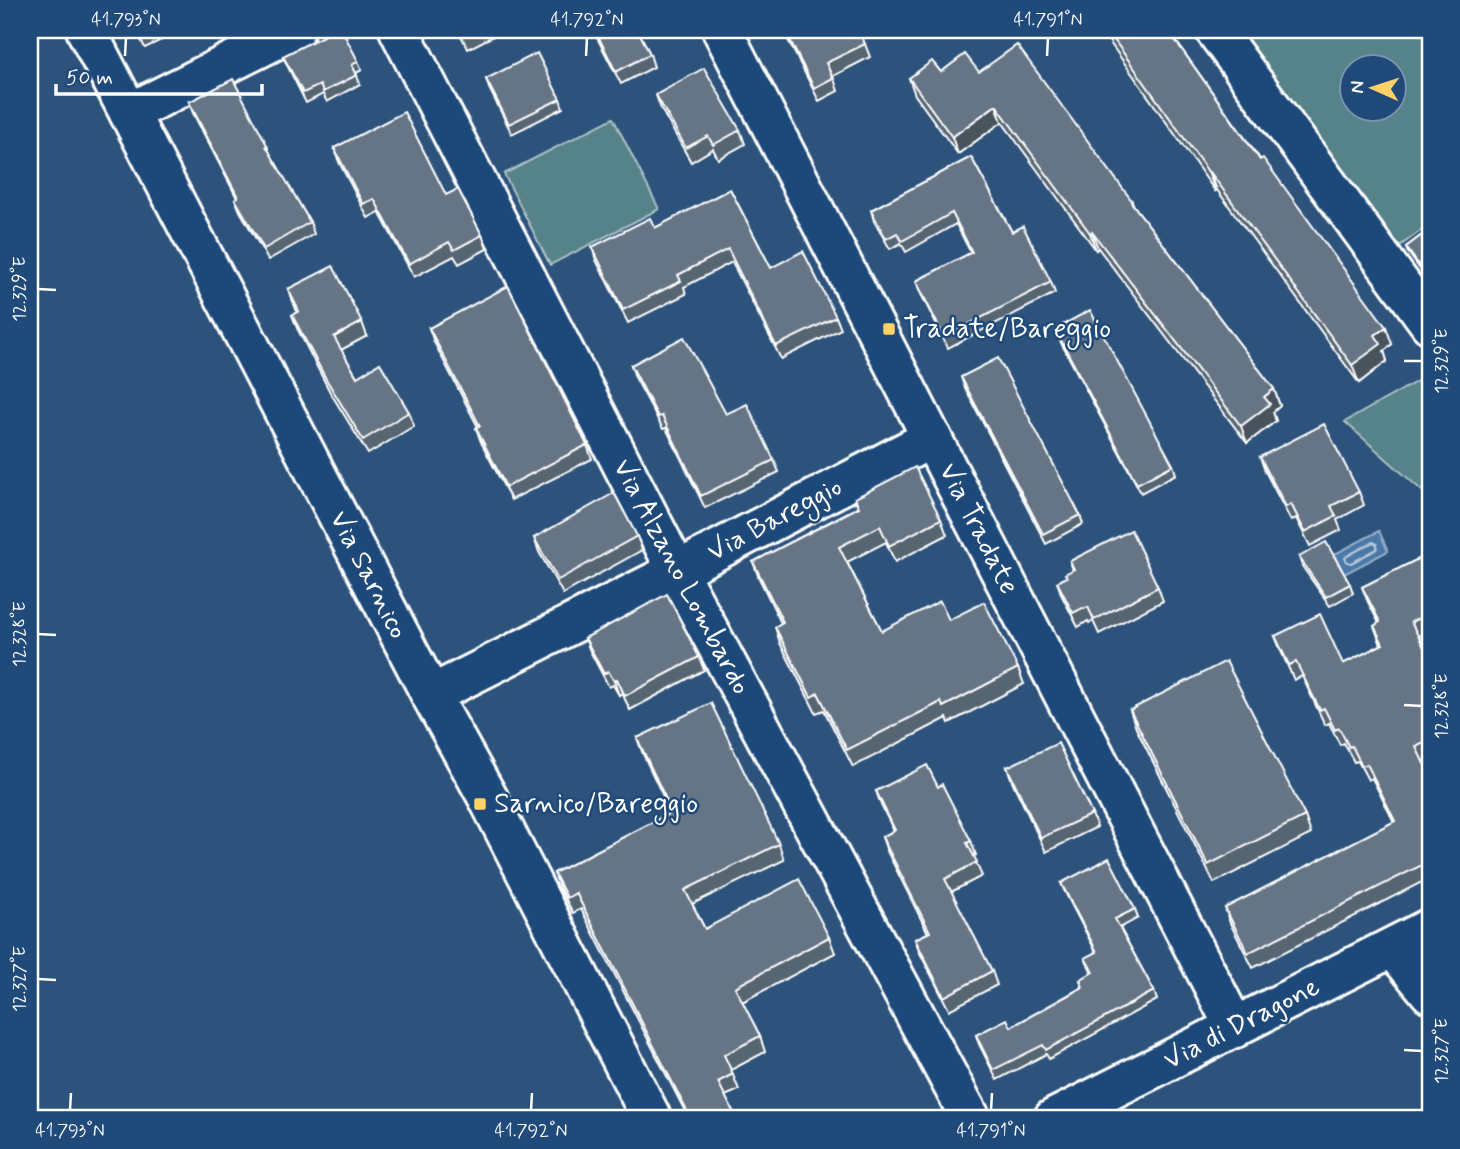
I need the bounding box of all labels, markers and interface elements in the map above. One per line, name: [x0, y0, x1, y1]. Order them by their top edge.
text: 41.793°N: [91, 8, 161, 32]
text: 41.792°N: [551, 8, 623, 32]
text: 41.791°N: [1013, 8, 1083, 32]
scale bar: [56, 52, 262, 96]
north arrow: [1338, 52, 1408, 122]
text: 50 m: [66, 64, 113, 92]
text: N: [1345, 80, 1370, 94]
text: 12.329°E: [8, 256, 32, 322]
place label: Tradate/Bareggio: [903, 311, 1111, 350]
marker: Tradate/Bareggio: [881, 321, 897, 337]
text: 12.329°E: [1430, 328, 1454, 394]
street label: Via Alzano Lombardo: [603, 453, 759, 701]
street label: Via Tradate: [929, 457, 1027, 601]
street label: Via Bareggio: [701, 469, 850, 573]
street label: Via Sarnico: [320, 505, 416, 645]
text: 12.328°E: [8, 601, 32, 667]
text: 12.328°E: [1430, 673, 1454, 739]
place label: Sarnico/Bareggio: [494, 786, 698, 825]
marker: Sarnico/Bareggio: [472, 796, 488, 812]
text: 12.327°E: [8, 946, 32, 1012]
street label: Via di Dragone: [1158, 969, 1326, 1079]
text: 12.327°E: [1430, 1018, 1454, 1084]
text: 41.793°N: [35, 1119, 105, 1143]
text: 41.792°N: [495, 1119, 567, 1143]
text: 41.791°N: [956, 1119, 1026, 1143]

